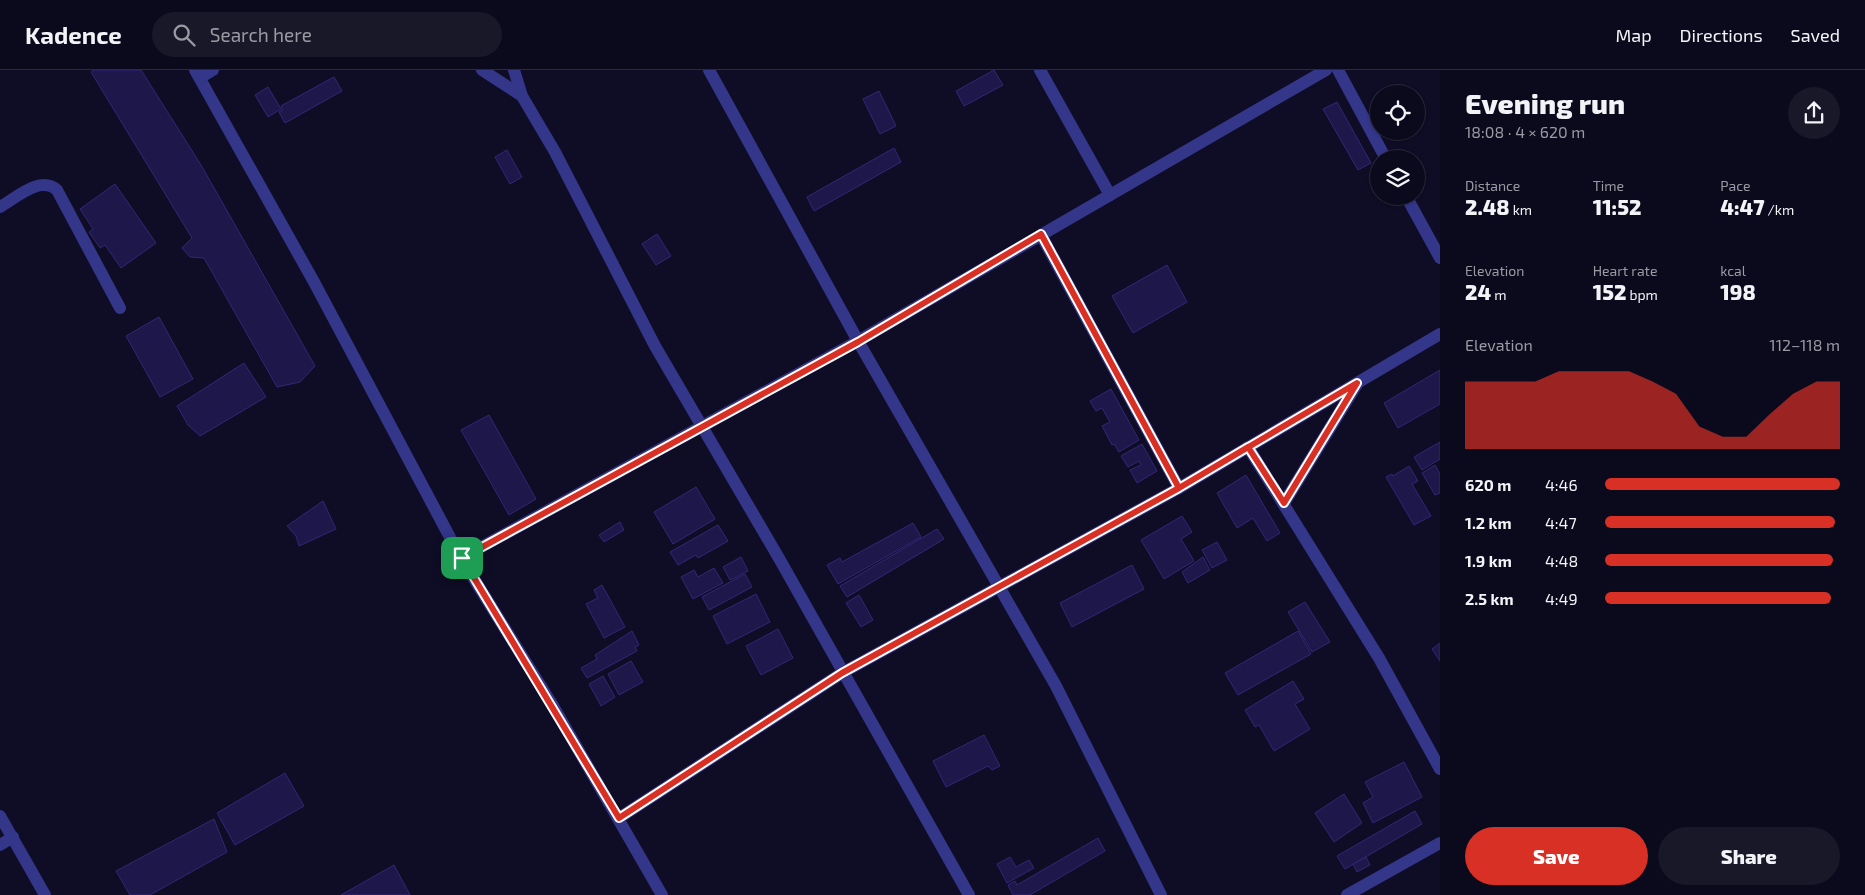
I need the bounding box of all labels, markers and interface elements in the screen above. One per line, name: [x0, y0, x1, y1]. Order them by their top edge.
search box: [152, 12, 502, 57]
text: Kadence: [25, 20, 122, 49]
icon: search: [170, 21, 198, 49]
text: Search here: [210, 23, 312, 46]
text: Map: [1615, 24, 1652, 46]
text: Directions: [1680, 24, 1763, 46]
text: Saved: [1791, 24, 1840, 46]
map controls: [1370, 85, 1425, 205]
button: locate: [1370, 85, 1425, 140]
text: Evening run: [1465, 86, 1625, 120]
button: share: [1788, 87, 1840, 139]
text: 18:08 · 4 × 620 m: [1465, 122, 1585, 141]
button: layers: [1370, 150, 1425, 205]
text: Distance: [1465, 177, 1520, 194]
text: Time: [1593, 177, 1624, 194]
text: Pace: [1720, 177, 1750, 194]
text: 2.48: [1465, 194, 1510, 219]
text: 11:52: [1593, 194, 1641, 219]
text: 4:47: [1720, 194, 1764, 219]
text: km: [1510, 201, 1532, 218]
text: /km: [1764, 201, 1794, 218]
text: Elevation: [1465, 262, 1524, 279]
text: Heart rate: [1593, 262, 1657, 279]
text: kcal: [1720, 262, 1746, 279]
text: 24: [1465, 279, 1491, 304]
text: 152: [1593, 279, 1626, 304]
text: 198: [1720, 279, 1756, 304]
text: m: [1491, 286, 1506, 303]
text: bpm: [1626, 286, 1658, 303]
text: Elevation: [1465, 335, 1533, 354]
text: 112–118 m: [1769, 335, 1840, 354]
text: 620 m: [1465, 475, 1511, 494]
text: 4:46: [1545, 475, 1578, 494]
text: 1.2 km: [1465, 513, 1512, 532]
text: 4:47: [1545, 513, 1577, 532]
pin: [441, 537, 483, 579]
icon: arrive: [448, 544, 476, 572]
text: 1.9 km: [1465, 551, 1512, 570]
text: 4:48: [1545, 551, 1578, 570]
text: 2.5 km: [1465, 589, 1514, 608]
text: 4:49: [1545, 589, 1578, 608]
button: Save: [1465, 827, 1648, 885]
button: Share: [1658, 827, 1840, 885]

